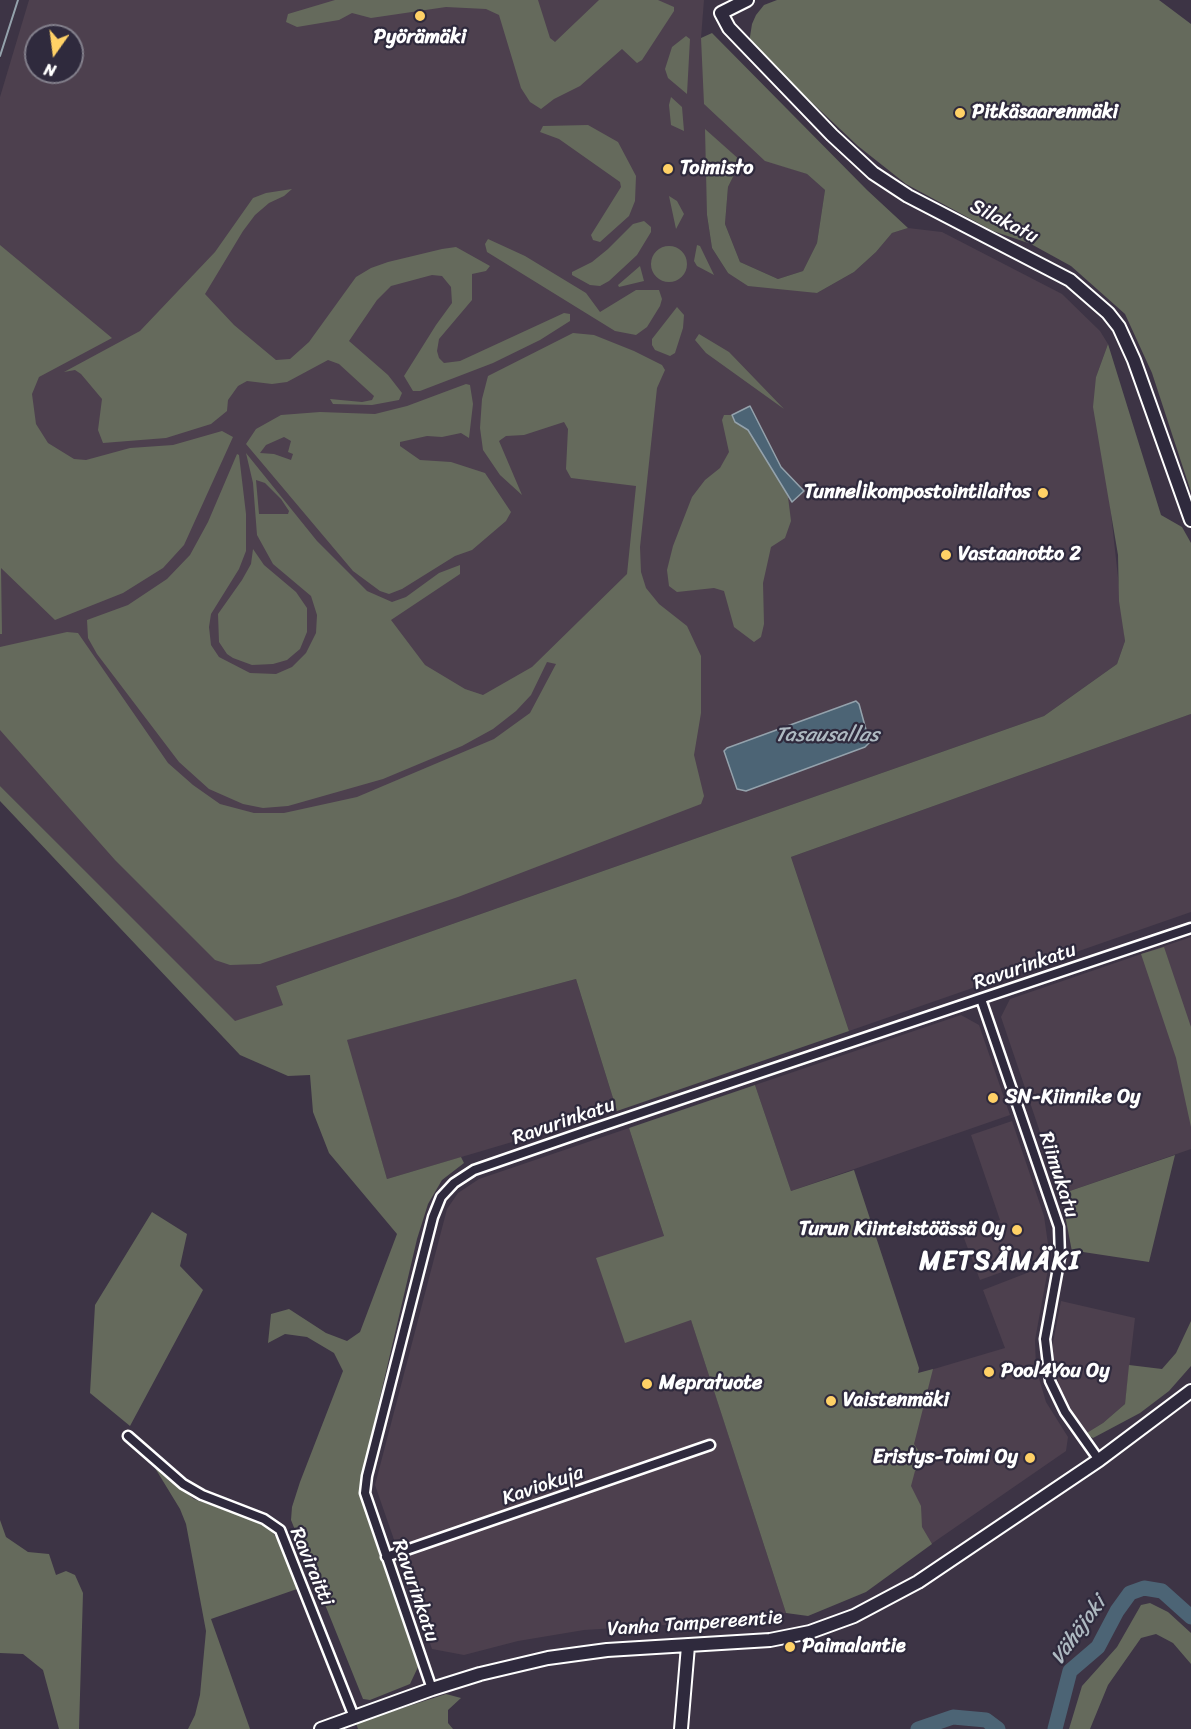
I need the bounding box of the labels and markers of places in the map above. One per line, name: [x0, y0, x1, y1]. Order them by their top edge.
marker: Pyörämäki: [413, 9, 427, 23]
place label: Pyörämäki: [374, 26, 466, 50]
place label: Pitkäsaarenmäki: [972, 101, 1118, 125]
marker: Pitkäsaarenmäki: [953, 106, 967, 120]
place label: Toimisto: [680, 157, 753, 181]
marker: Toimisto: [661, 162, 675, 176]
place label: Tunnelikompostointilaitos: [804, 481, 1031, 505]
marker: Tunnelikompostointilaitos: [1036, 486, 1050, 500]
place label: Vastaanotto 2: [958, 543, 1081, 567]
marker: Vastaanotto 2: [939, 548, 953, 562]
place label: SN-Kiinnike Oy: [1005, 1086, 1140, 1110]
marker: SN-Kiinnike Oy: [986, 1091, 1000, 1105]
place label: Turun Kiinteistöässä Oy: [799, 1218, 1005, 1242]
marker: Turun Kiinteistöässä Oy: [1010, 1223, 1024, 1237]
place label: Pool4You Oy: [1001, 1360, 1110, 1384]
marker: Pool4You Oy: [982, 1365, 996, 1379]
place label: Mepratuote: [659, 1372, 762, 1396]
marker: Mepratuote: [640, 1377, 654, 1391]
place label: Vaistenmäki: [843, 1389, 949, 1413]
marker: Vaistenmäki: [824, 1394, 838, 1408]
place label: Eristys-Toimi Oy: [873, 1446, 1018, 1470]
marker: Eristys-Toimi Oy: [1023, 1451, 1037, 1465]
place label: Paimalantie: [802, 1635, 906, 1659]
marker: Paimalantie: [783, 1640, 797, 1654]

